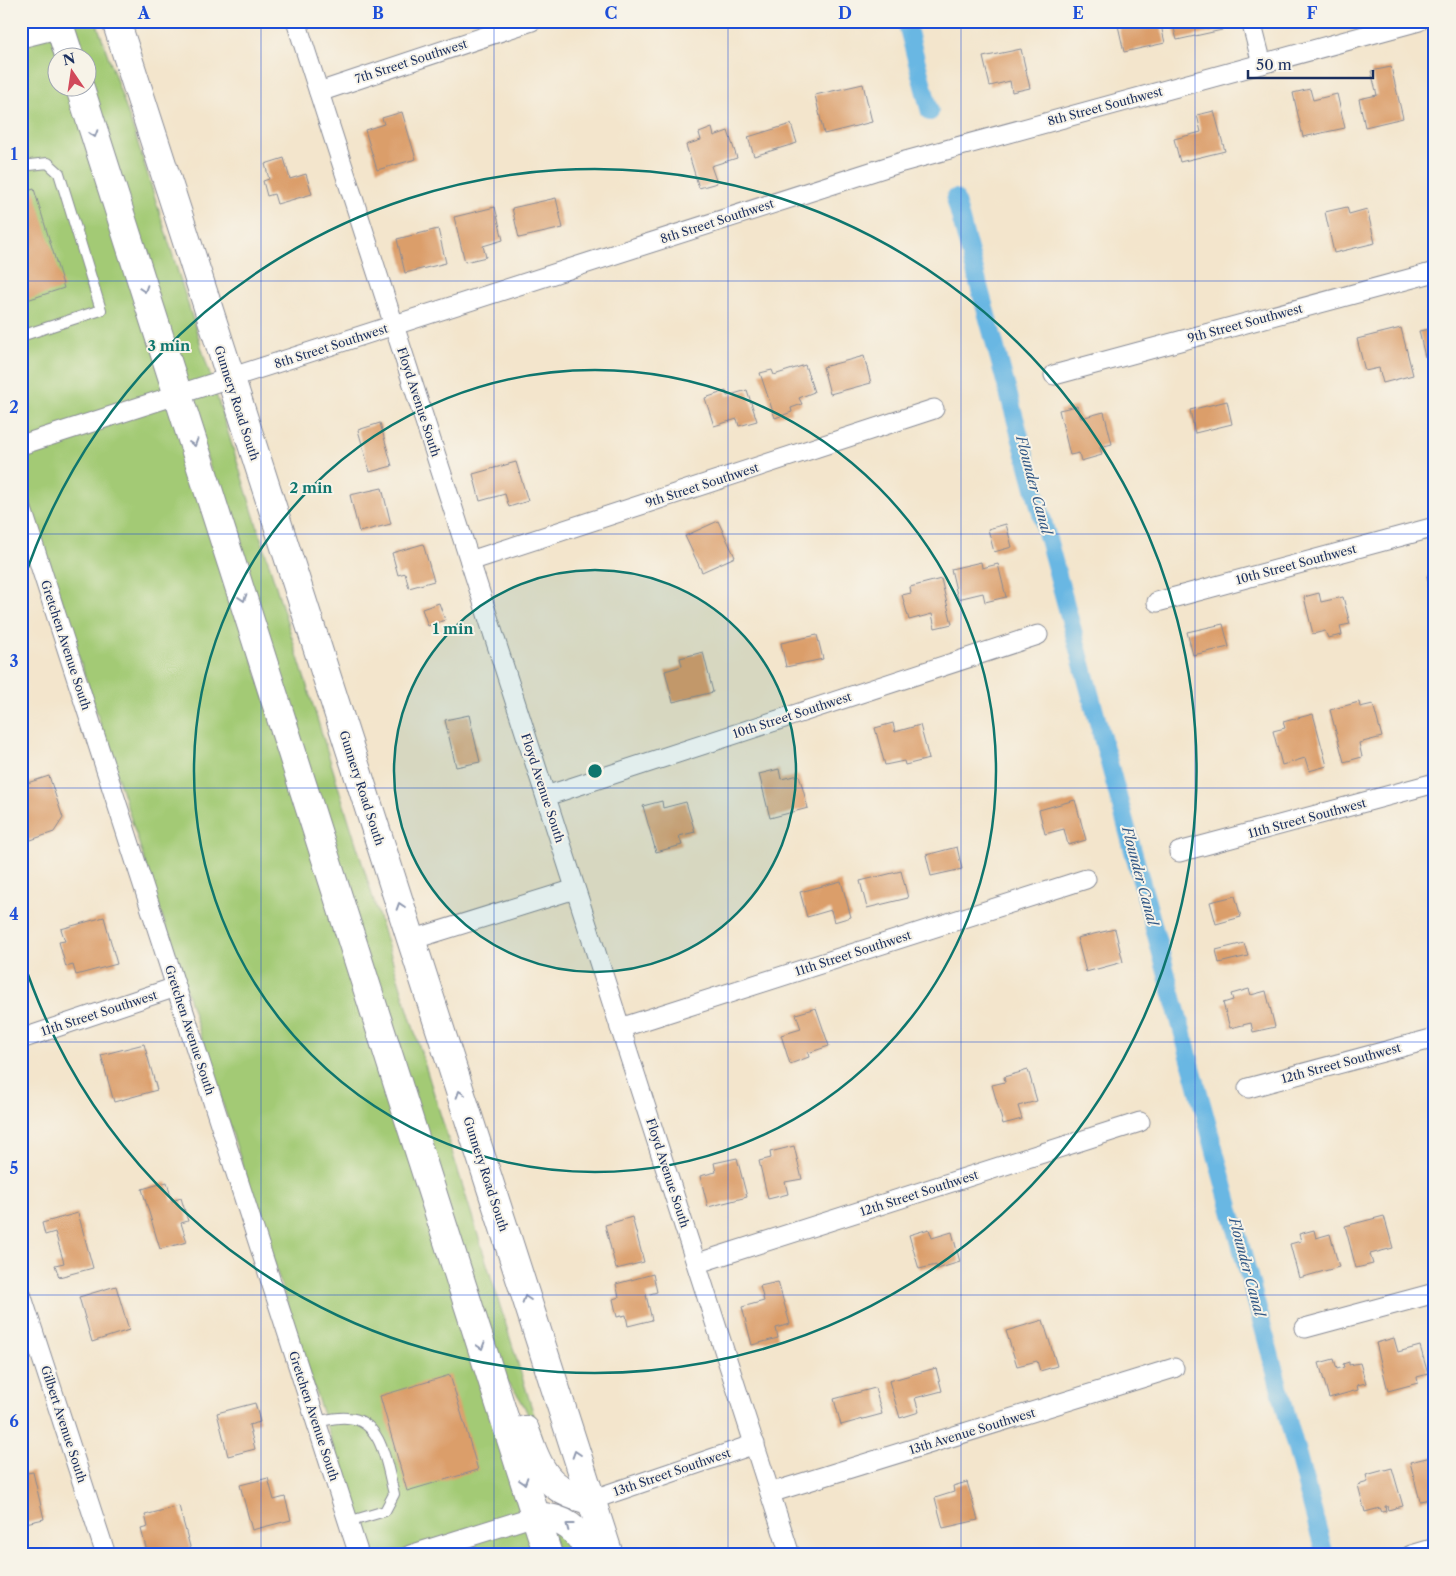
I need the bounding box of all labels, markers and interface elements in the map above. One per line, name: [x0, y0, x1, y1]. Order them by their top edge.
text: A: [137, 3, 151, 23]
text: B: [372, 3, 384, 23]
text: C: [605, 3, 617, 23]
text: D: [838, 3, 852, 23]
text: E: [1072, 3, 1084, 23]
text: F: [1307, 3, 1318, 23]
street label: 7th Street Southwest: [353, 36, 470, 86]
north arrow: [48, 48, 98, 98]
scale bar: [1248, 48, 1374, 80]
text: N: [61, 49, 77, 69]
text: 50 m: [1256, 55, 1292, 74]
street label: 8th Street Southwest: [1046, 83, 1165, 129]
one-way arrow: [89, 129, 99, 138]
text: 1: [10, 144, 18, 164]
street label: 8th Street Southwest: [658, 195, 776, 246]
one-way arrow: [138, 284, 148, 292]
street label: 9th Street Southwest: [1186, 300, 1305, 346]
street label: 8th Street Southwest: [272, 320, 390, 371]
text: 3 min: [148, 336, 191, 355]
street label: Gunnery Road South: [211, 344, 263, 463]
street label: Floyd Avenue South: [394, 345, 444, 459]
text: 2: [9, 397, 19, 417]
water label: Flounder Canal: [1012, 433, 1056, 538]
one-way arrow: [188, 439, 198, 447]
street label: 9th Street Southwest: [643, 459, 761, 510]
text: 2 min: [289, 478, 333, 497]
street label: 10th Street Southwest: [1234, 541, 1359, 587]
street label: Gretchen Avenue South: [38, 578, 94, 712]
one-way arrow: [237, 594, 247, 602]
text: 1 min: [432, 619, 474, 638]
text: 3: [9, 651, 19, 671]
street label: 10th Street Southwest: [731, 688, 854, 741]
street label: Gunnery Road South: [336, 729, 388, 848]
street label: Floyd Avenue South: [518, 731, 568, 845]
centre of rings: [586, 762, 604, 780]
street label: 11th Street Southwest: [1246, 795, 1368, 841]
water label: Flounder Canal: [1118, 824, 1162, 929]
one-way arrow: [395, 902, 405, 911]
text: 4: [9, 904, 19, 924]
street label: 11th Street Southwest: [793, 927, 914, 979]
street label: Gretchen Avenue South: [162, 963, 218, 1097]
street label: 11th Street Southwest: [39, 987, 160, 1039]
street label: 12th Street Southwest: [1280, 1040, 1403, 1086]
one-way arrow: [456, 1090, 466, 1099]
street label: Gunnery Road South: [460, 1115, 512, 1234]
street label: Floyd Avenue South: [643, 1116, 693, 1230]
text: 5: [10, 1158, 19, 1178]
street label: 12th Street Southwest: [858, 1167, 981, 1219]
water label: Flounder Canal: [1225, 1215, 1269, 1320]
one-way arrow: [522, 1295, 532, 1304]
one-way arrow: [475, 1341, 485, 1349]
street label: Gretchen Avenue South: [286, 1349, 342, 1483]
street label: Gilbert Avenue South: [38, 1363, 90, 1485]
street label: 13th Avenue Southwest: [907, 1404, 1038, 1457]
text: 6: [9, 1411, 19, 1431]
street label: 13th Street Southwest: [611, 1445, 733, 1499]
one-way arrow: [571, 1450, 581, 1458]
one-way arrow: [518, 1476, 528, 1484]
one-way arrow: [566, 1524, 575, 1532]

